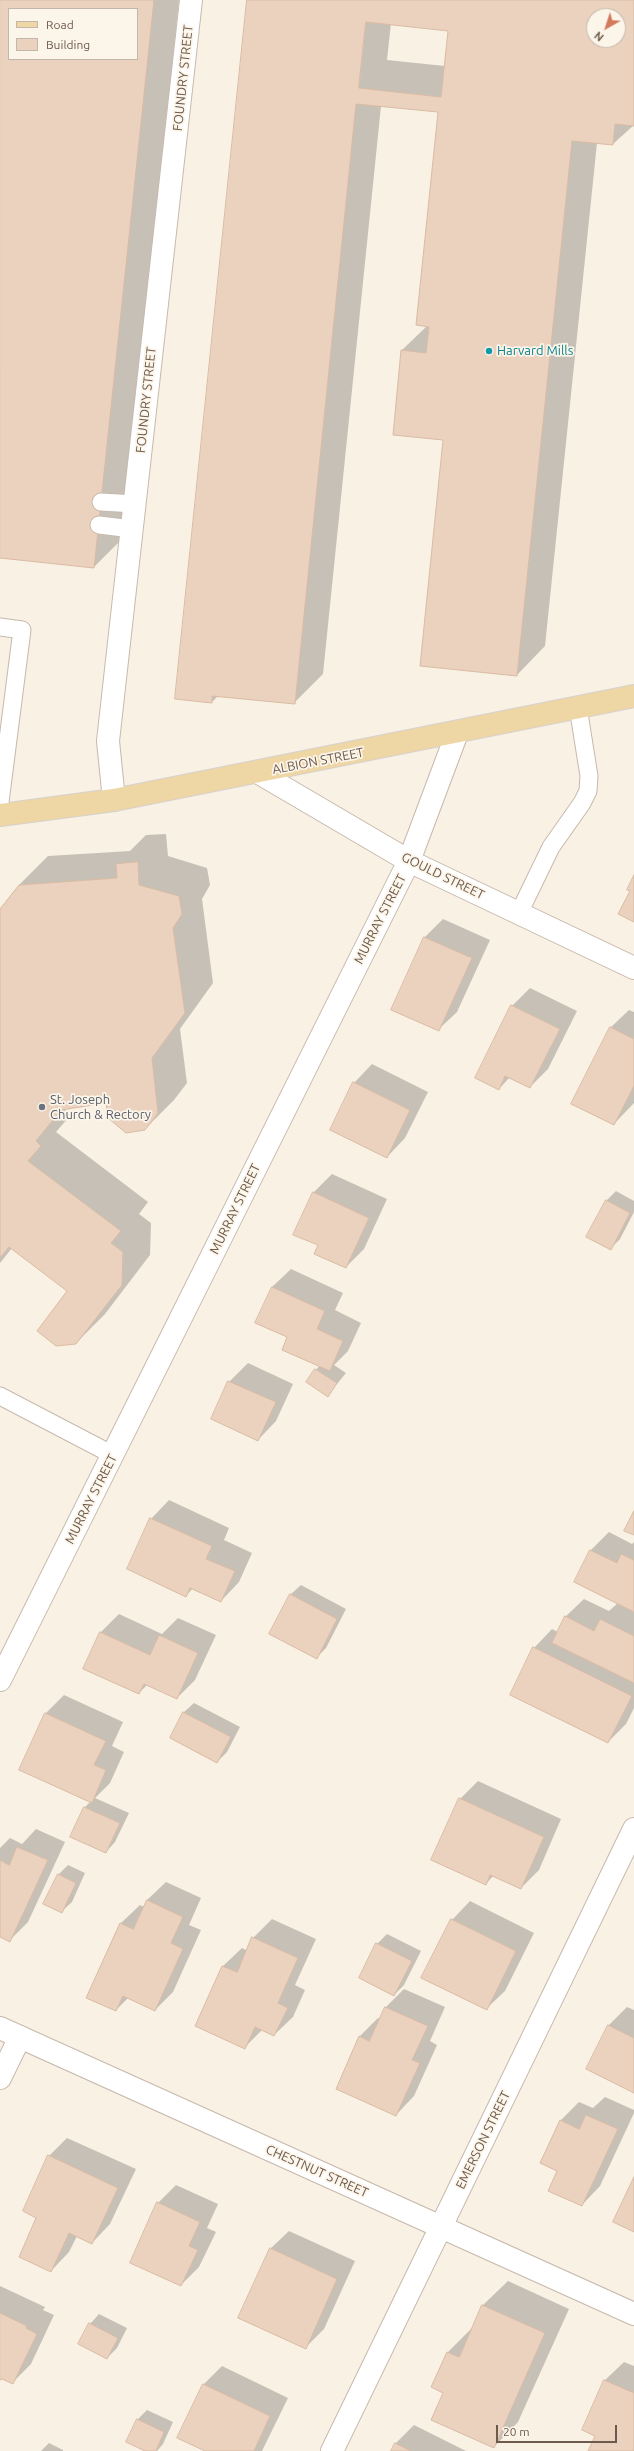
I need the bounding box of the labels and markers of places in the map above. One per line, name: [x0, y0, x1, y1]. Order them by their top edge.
place label: Harvard Mills: [497, 343, 573, 359]
marker: Harvard Mills: [484, 346, 494, 356]
place label: St. Joseph Church & Rectory: [50, 1092, 151, 1123]
marker: St. Joseph Church & Rectory: [37, 1102, 47, 1112]

